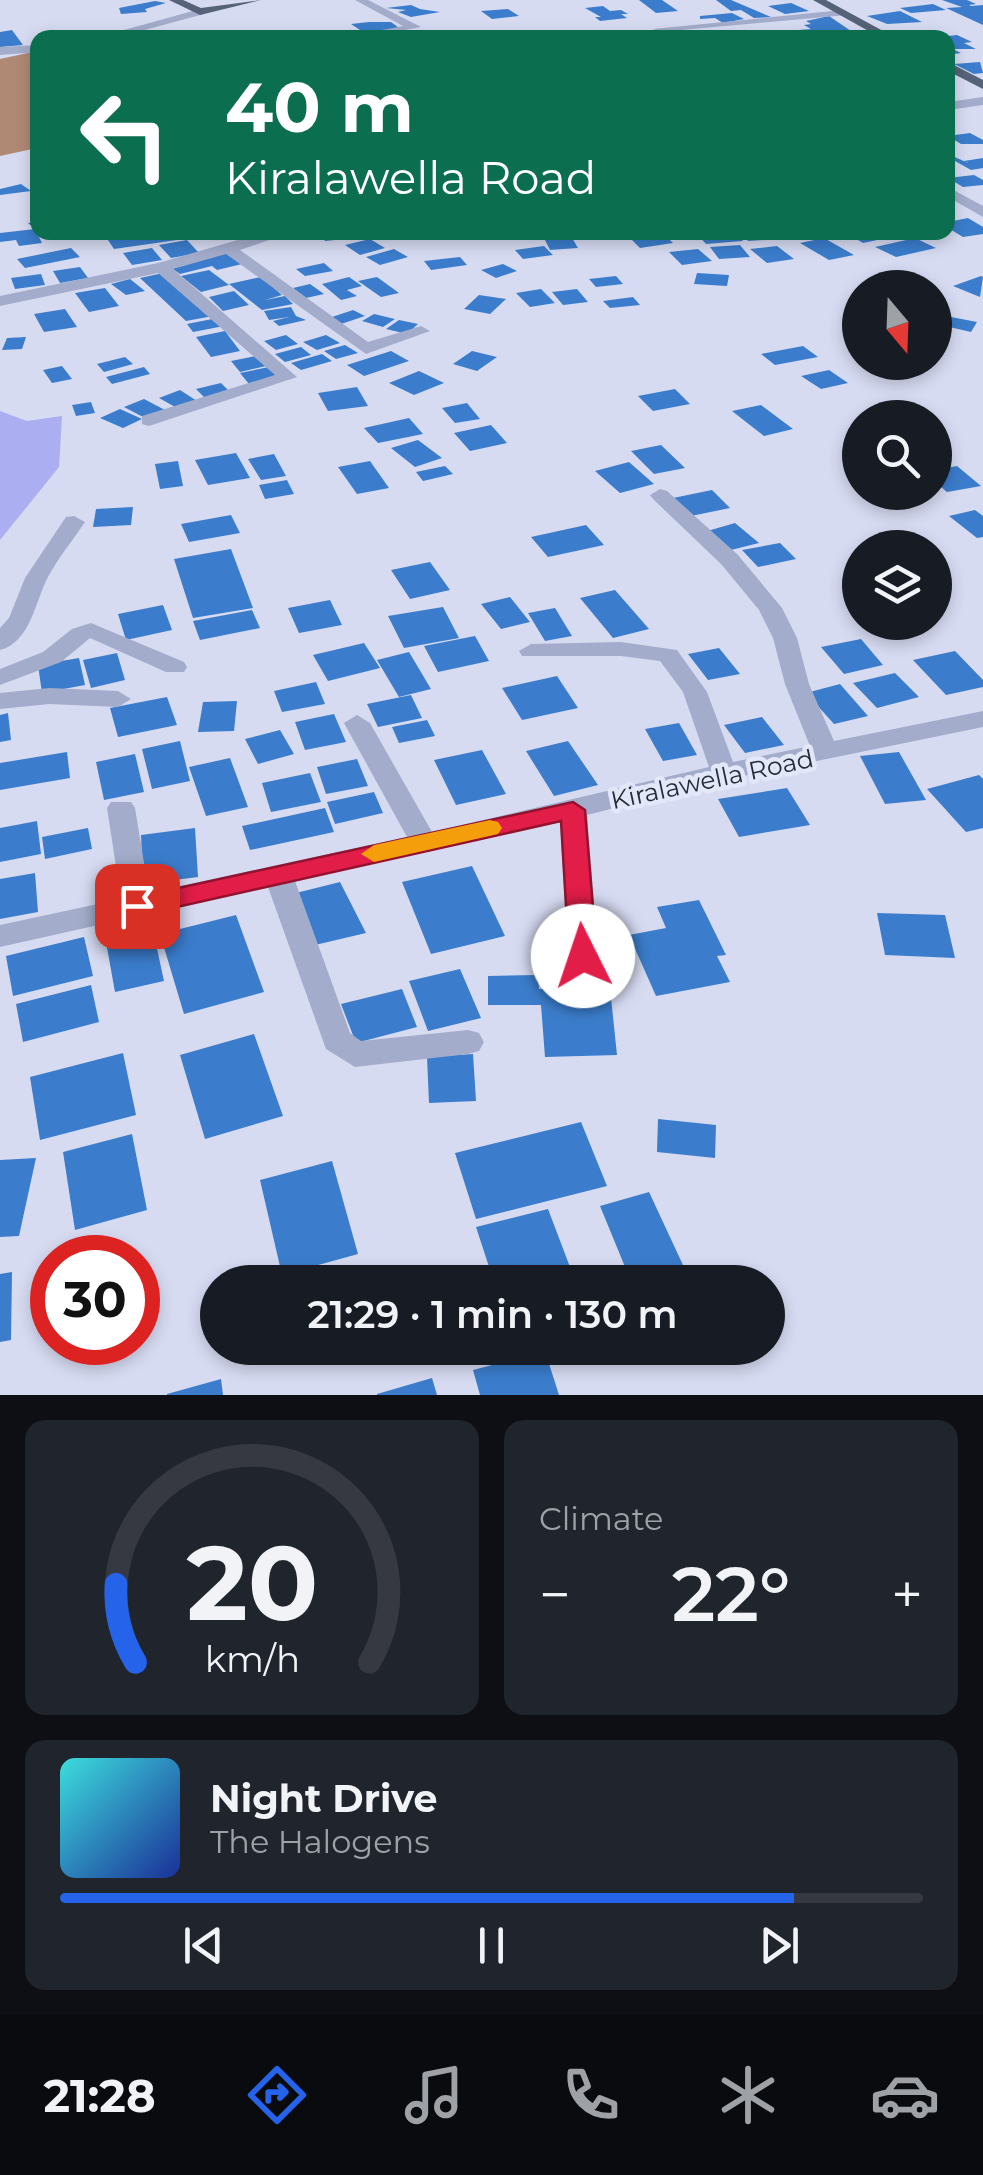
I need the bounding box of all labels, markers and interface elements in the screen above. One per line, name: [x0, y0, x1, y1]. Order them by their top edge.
text: 40 m: [225, 64, 414, 150]
icon: left: [60, 70, 190, 200]
text: Kiralawella Road: [225, 150, 596, 205]
north arrow: [842, 270, 952, 380]
map controls: [842, 270, 952, 640]
button: search: [842, 400, 952, 510]
button: layers: [842, 530, 952, 640]
street label: Kiralawella Road: [608, 743, 816, 815]
pin: [95, 864, 180, 949]
icon: arrive: [110, 879, 165, 934]
position arrow: [531, 904, 635, 1008]
speed limit sign: 30: [30, 1235, 160, 1365]
text: 21:29 · 1 min · 130 m: [307, 1291, 678, 1338]
text: Climate: [539, 1499, 663, 1538]
text: 20: [186, 1519, 318, 1646]
text: 22°: [672, 1548, 790, 1640]
text: −: [539, 1561, 571, 1628]
text: +: [891, 1561, 923, 1628]
text: km/h: [204, 1637, 300, 1681]
text: Night Drive: [210, 1775, 437, 1822]
text: The Halogens: [210, 1822, 430, 1861]
icon: previous: [176, 1918, 231, 1973]
icon: pause: [464, 1918, 519, 1973]
icon: next: [752, 1918, 807, 1973]
icon: directions: [242, 2060, 312, 2130]
icon: music: [399, 2060, 469, 2130]
icon: phone: [556, 2060, 626, 2130]
icon: climate: [713, 2060, 783, 2130]
icon: car: [870, 2060, 940, 2130]
text: 21:28: [43, 2068, 156, 2123]

